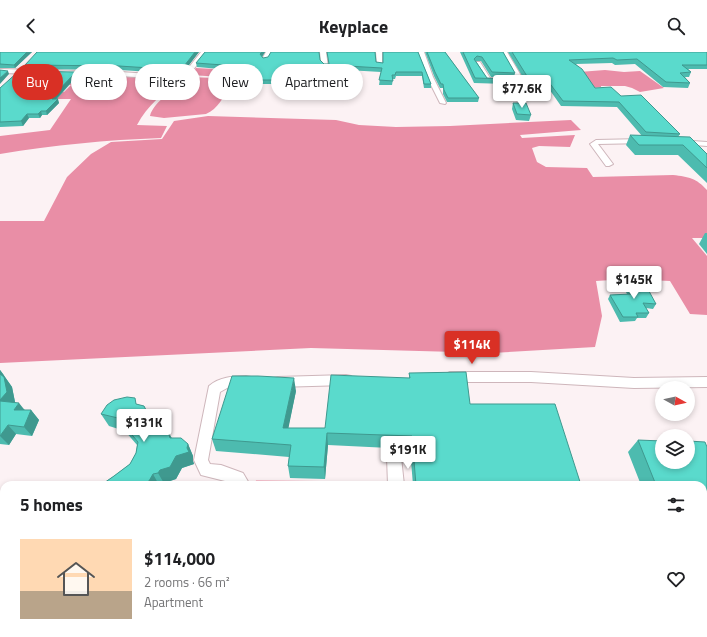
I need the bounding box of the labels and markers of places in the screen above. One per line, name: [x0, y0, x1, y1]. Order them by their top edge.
pin: $77.6K: [489, 75, 555, 109]
pin: $145K: [606, 266, 662, 300]
pin: $114K: [444, 331, 500, 365]
pin: $131K: [116, 409, 172, 443]
pin: $191K: [380, 436, 436, 470]

